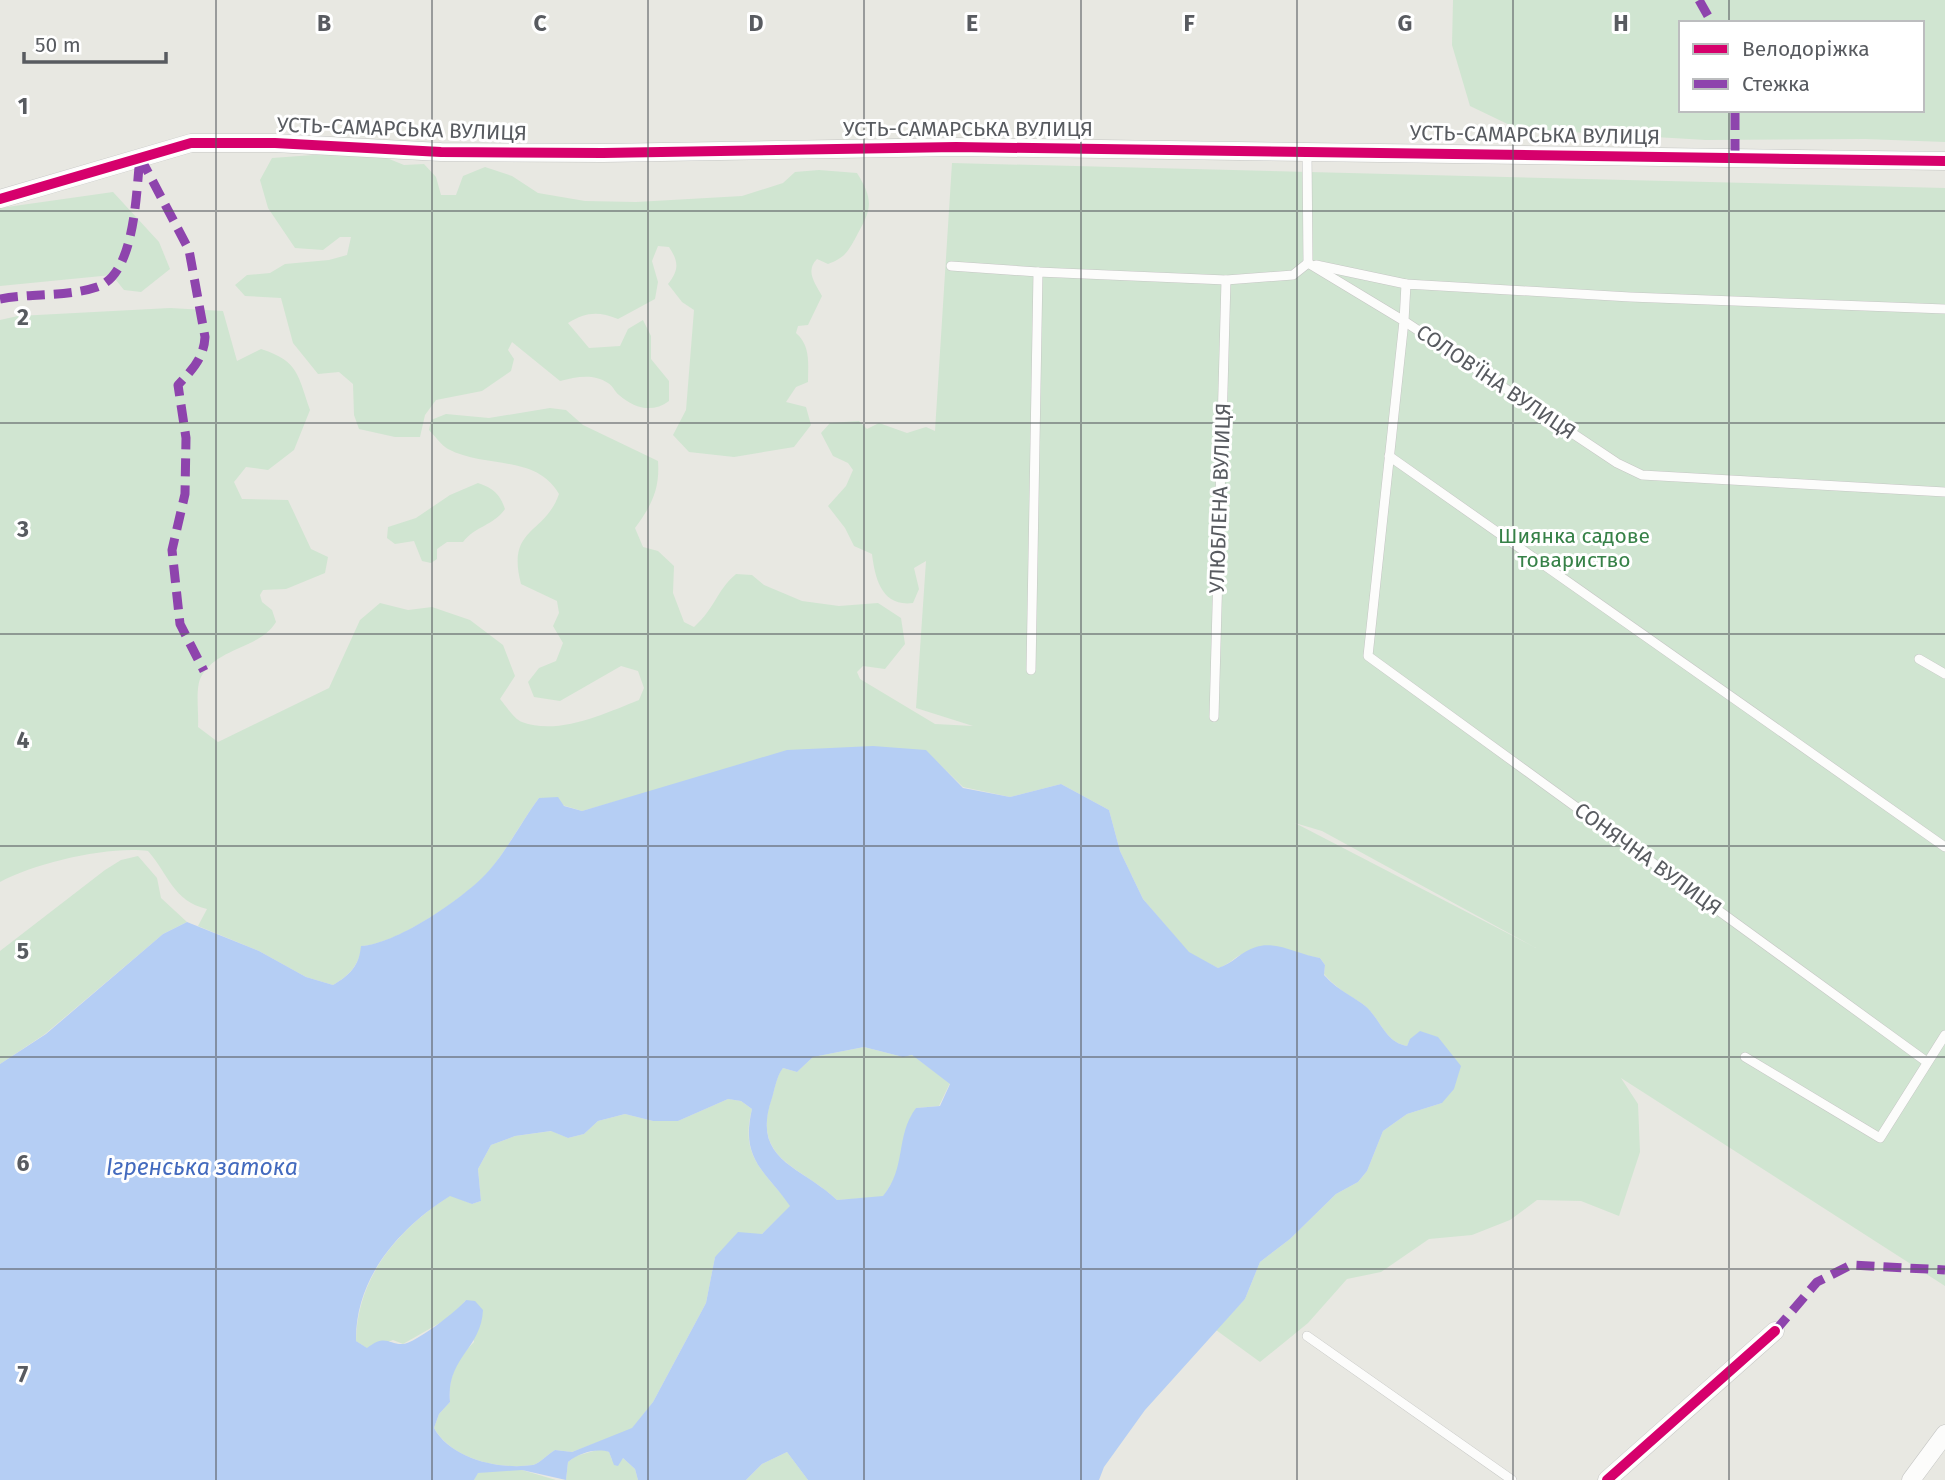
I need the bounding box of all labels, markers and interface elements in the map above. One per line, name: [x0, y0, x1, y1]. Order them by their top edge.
text: B: [317, 9, 331, 37]
text: C: [533, 9, 547, 37]
text: D: [749, 9, 764, 37]
text: E: [966, 9, 978, 37]
text: F: [1183, 9, 1195, 37]
text: G: [1398, 9, 1412, 37]
text: H: [1613, 9, 1629, 37]
scale bar: [24, 21, 166, 65]
legend: [1679, 21, 1924, 112]
text: 50 m: [35, 32, 81, 58]
text: Велодоріжка: [1742, 36, 1870, 62]
text: Стежка: [1742, 71, 1810, 97]
text: 1: [18, 92, 28, 120]
street label: УСТЬ-САМАРСЬКА ВУЛИЦЯ: [277, 112, 527, 146]
street label: УСТЬ-САМАРСЬКА ВУЛИЦЯ: [843, 116, 1093, 142]
street label: УСТЬ-САМАРСЬКА ВУЛИЦЯ: [1410, 120, 1660, 150]
text: 2: [17, 303, 29, 331]
street label: СОЛОВ'ЇНА ВУЛИЦЯ: [1411, 319, 1581, 445]
street label: УЛЮБЛЕНА ВУЛИЦЯ: [1204, 402, 1236, 594]
text: 3: [16, 515, 29, 543]
park label: Шиянка садове товариство: [1498, 523, 1650, 573]
text: 4: [17, 726, 30, 754]
street label: СОНЯЧНА ВУЛИЦЯ: [1569, 797, 1727, 921]
text: 5: [17, 937, 29, 965]
text: 6: [17, 1149, 30, 1177]
water label: Ігренська затока: [106, 1153, 298, 1181]
text: 7: [18, 1360, 29, 1388]

